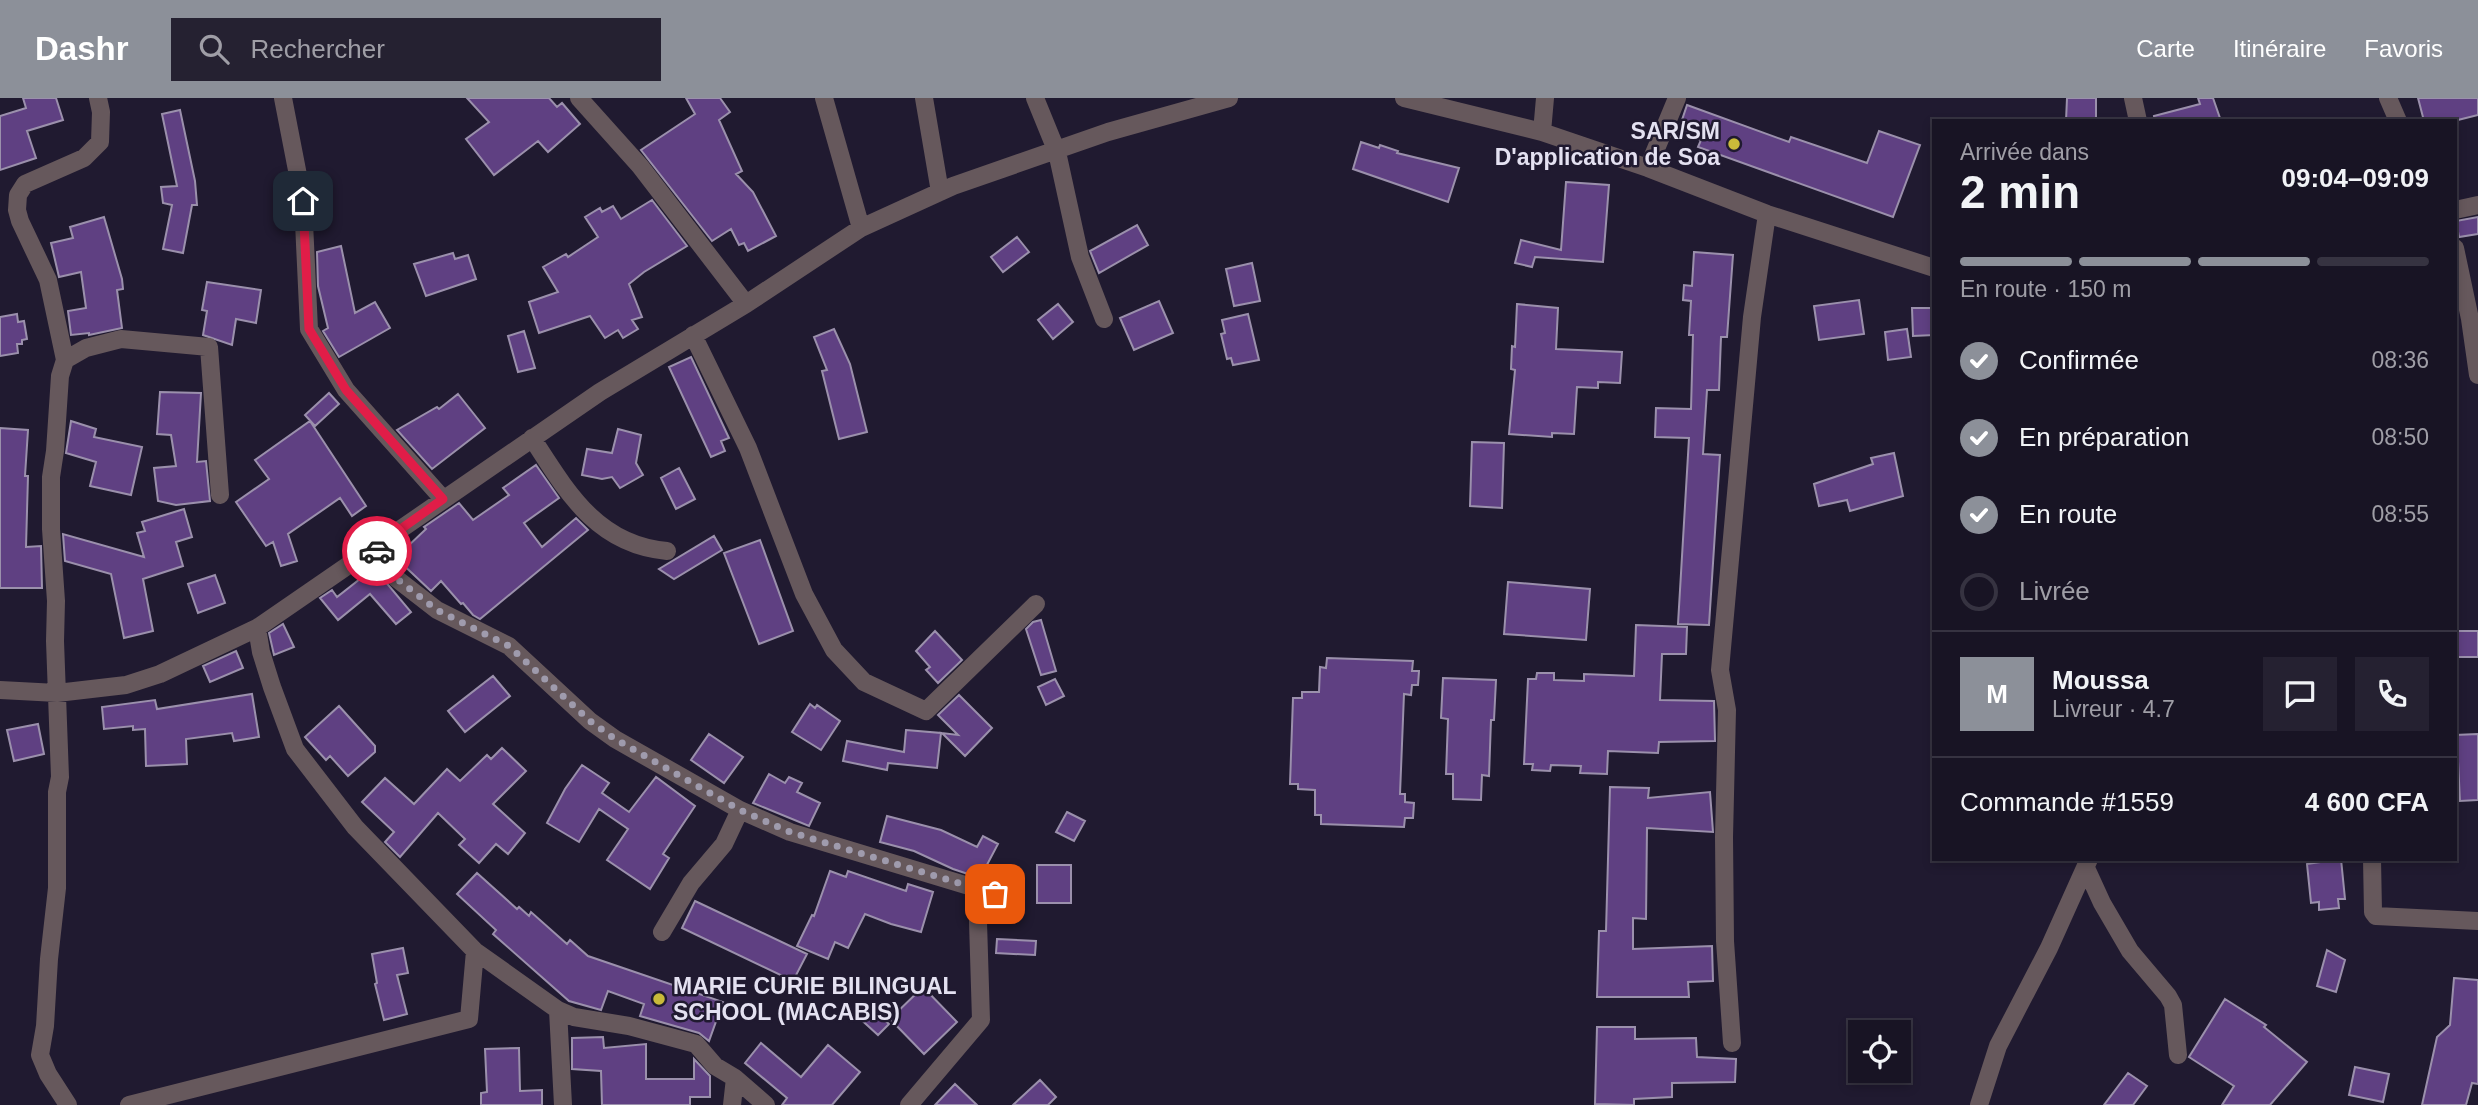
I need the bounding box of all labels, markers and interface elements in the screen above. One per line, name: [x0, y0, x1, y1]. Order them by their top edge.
search box: [171, 18, 661, 81]
text: Dashr: [35, 30, 129, 67]
icon: search: [195, 30, 233, 68]
text: Rechercher: [251, 34, 385, 64]
text: Carte: [2136, 35, 2195, 62]
text: Itinéraire: [2233, 35, 2326, 62]
text: Favoris: [2364, 35, 2443, 62]
place label: SAR/SM D'application de Soa: [1495, 118, 1720, 170]
marker: SAR/SM D'application de Soa: [1726, 136, 1742, 152]
text: Arrivée dans: [1960, 139, 2089, 165]
text: 09:04–09:09: [2282, 163, 2429, 193]
text: 2 min: [1960, 166, 2080, 218]
pin: [273, 171, 333, 231]
icon: home: [284, 182, 322, 220]
text: En route · 150 m: [1960, 276, 2131, 302]
icon: check: [1960, 342, 1998, 380]
text: Confirmée: [2019, 345, 2139, 375]
text: 08:36: [2371, 347, 2429, 373]
icon: check: [1960, 419, 1998, 457]
text: En préparation: [2019, 422, 2190, 452]
text: 08:50: [2371, 424, 2429, 450]
icon: check: [1960, 496, 1998, 534]
text: En route: [2019, 499, 2117, 529]
text: 08:55: [2371, 501, 2429, 527]
courier: [342, 516, 412, 586]
icon: car: [358, 532, 396, 570]
text: Livrée: [2019, 576, 2090, 606]
button: chat: [2263, 657, 2337, 731]
button: phone: [2355, 657, 2429, 731]
text: Moussa: [2052, 665, 2149, 695]
text: M: [1986, 679, 2008, 709]
text: Livreur · 4.7: [2052, 696, 2175, 722]
text: Commande #1559: [1960, 787, 2174, 817]
text: 4 600 CFA: [2305, 787, 2429, 817]
pin: [965, 864, 1025, 924]
icon: bag: [976, 875, 1014, 913]
place label: MARIE CURIE BILINGUAL SCHOOL (MACABIS): [673, 973, 957, 1025]
marker: MARIE CURIE BILINGUAL SCHOOL (MACABIS): [651, 991, 667, 1007]
map controls: [1848, 1020, 1911, 1083]
button: locate: [1848, 1020, 1911, 1083]

